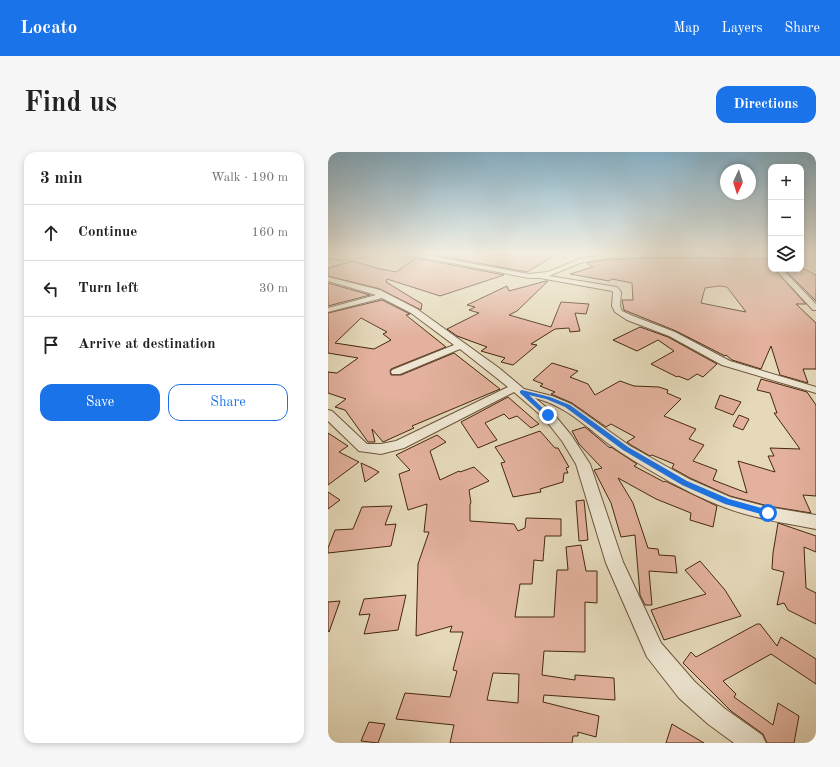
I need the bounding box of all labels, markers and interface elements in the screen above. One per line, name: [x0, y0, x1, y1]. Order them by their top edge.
text: Locato: [20, 19, 77, 38]
text: Map: [674, 21, 700, 35]
text: Layers: [722, 21, 763, 35]
text: Share: [785, 21, 820, 35]
button: Directions: [716, 86, 816, 123]
text: Find us: [24, 90, 117, 118]
north arrow: [720, 164, 756, 200]
map controls: [768, 164, 804, 272]
button: +: [768, 164, 804, 200]
text: 3 min: [40, 170, 83, 187]
text: Walk · 190 m: [211, 171, 288, 184]
button: −: [768, 200, 804, 236]
icon: ahead: [40, 222, 62, 244]
text: Continue: [78, 225, 137, 240]
text: 160 m: [251, 226, 288, 239]
button: layers: [768, 236, 804, 272]
icon: left: [40, 278, 62, 300]
text: Turn left: [78, 281, 138, 296]
text: 30 m: [259, 282, 288, 295]
icon: arrive: [40, 334, 62, 356]
text: Arrive at destination: [78, 337, 216, 352]
button: Save: [40, 384, 160, 421]
button: Share: [168, 384, 288, 421]
route end: [539, 406, 557, 424]
route start: [759, 504, 777, 522]

